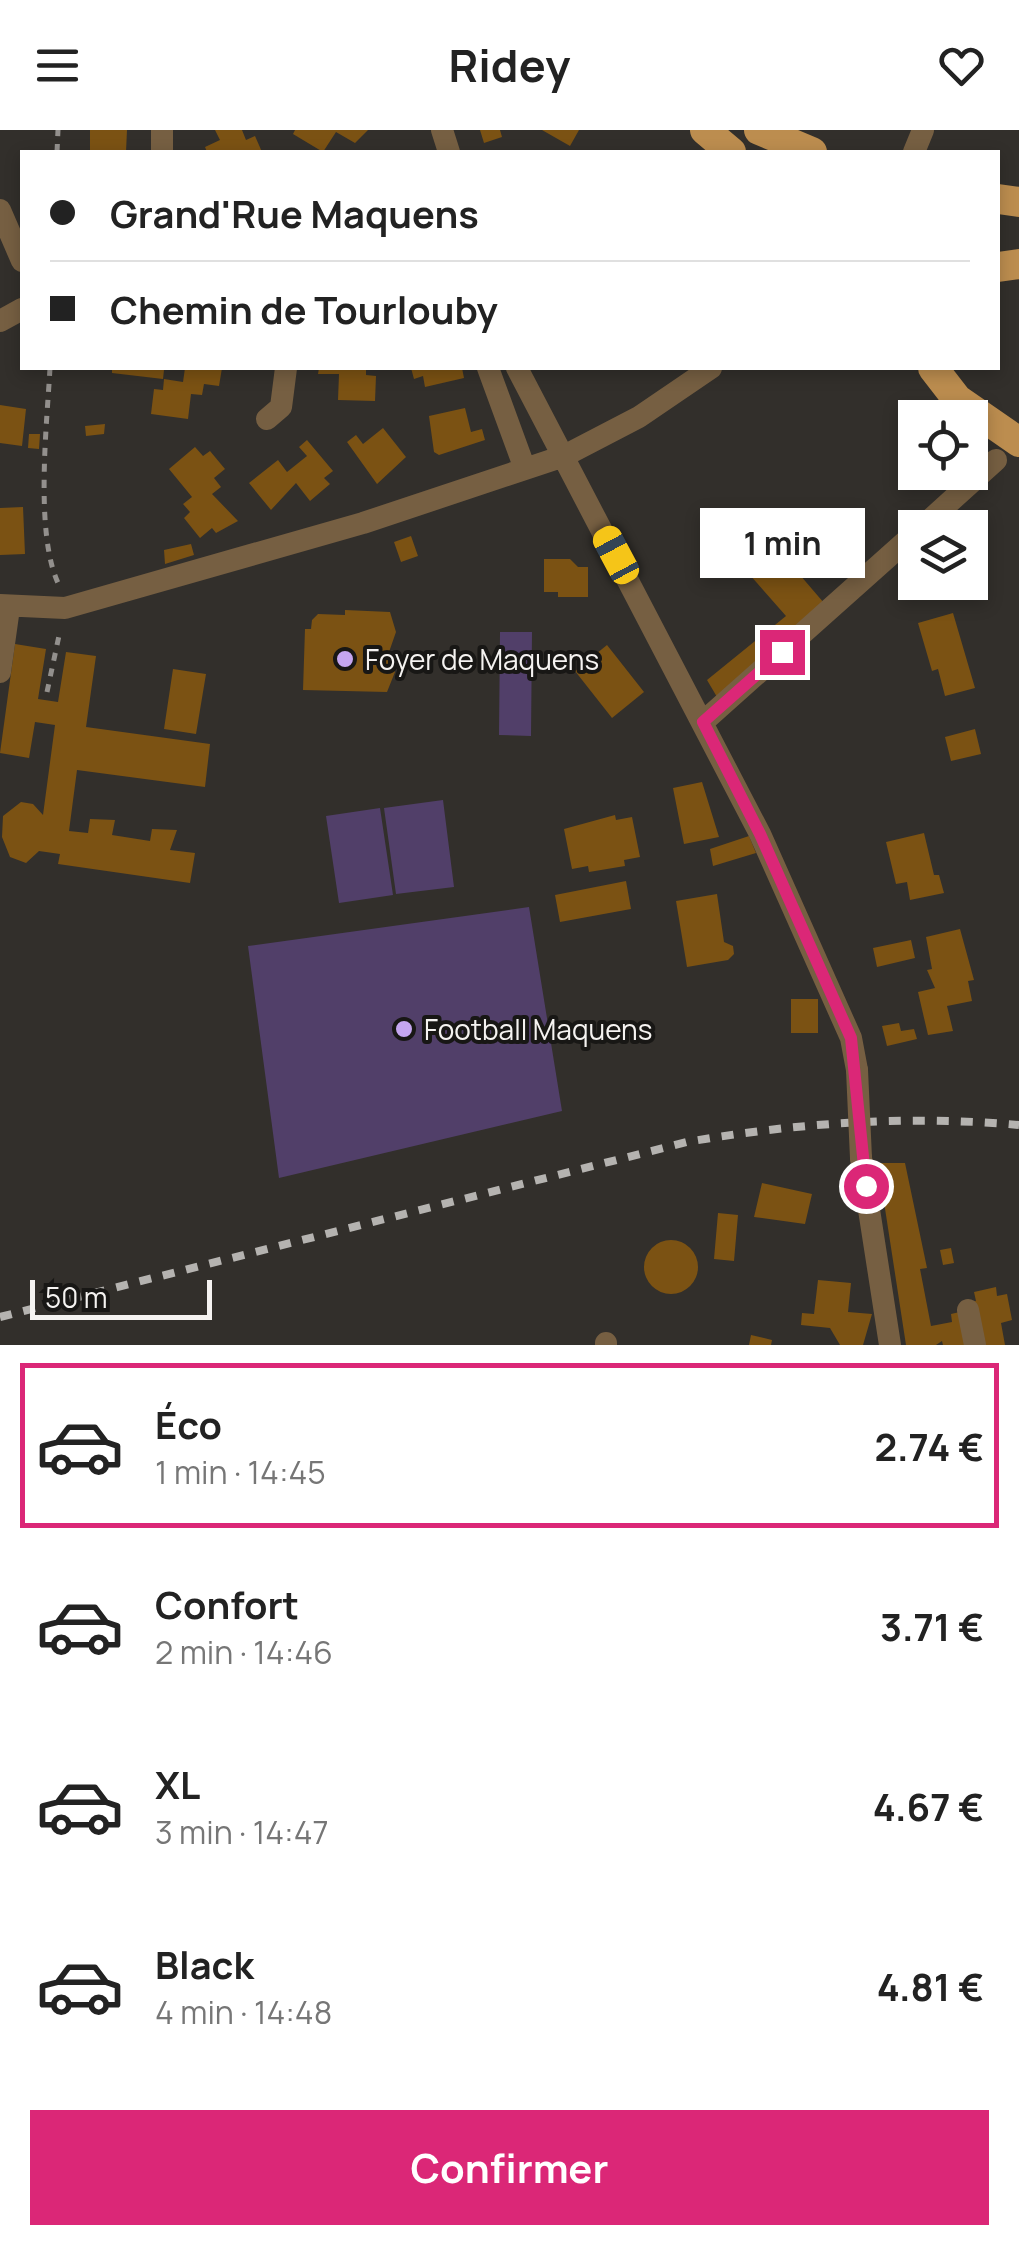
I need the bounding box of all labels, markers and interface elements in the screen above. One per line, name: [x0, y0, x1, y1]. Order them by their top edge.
text: Ridey: [449, 34, 570, 96]
icon: menu: [30, 38, 85, 93]
icon: heart: [934, 38, 989, 93]
text: Grand'Rue Maquens: [110, 187, 479, 239]
text: Chemin de Tourlouby: [110, 283, 498, 335]
map controls: [898, 400, 988, 600]
button: locate: [898, 400, 988, 490]
callout: 1 min: [700, 507, 864, 577]
button: layers: [898, 510, 988, 600]
car: [589, 521, 643, 589]
text: 1 min: [743, 521, 822, 565]
route end: [760, 630, 805, 675]
place label: Foyer de Maquens: [365, 640, 599, 678]
marker: Foyer de Maquens: [334, 648, 356, 670]
place label: Football Maquens: [424, 1010, 652, 1048]
marker: Football Maquens: [393, 1018, 415, 1040]
route start: [844, 1164, 889, 1209]
scale bar: [30, 1275, 212, 1320]
text: 50 m: [45, 1278, 108, 1316]
text: Éco: [155, 1398, 222, 1450]
icon: car: [35, 1401, 125, 1491]
text: 2.74 €: [874, 1420, 984, 1472]
text: 1 min · 14:45: [155, 1450, 326, 1494]
text: Confort: [155, 1578, 299, 1630]
icon: car: [35, 1581, 125, 1671]
text: 3.71 €: [880, 1600, 984, 1652]
text: 2 min · 14:46: [155, 1630, 333, 1674]
text: XL: [155, 1758, 200, 1810]
icon: car: [35, 1761, 125, 1851]
text: 4.67 €: [873, 1780, 984, 1832]
text: 3 min · 14:47: [155, 1810, 329, 1854]
text: Black: [155, 1938, 254, 1990]
icon: car: [35, 1941, 125, 2031]
text: 4.81 €: [877, 1960, 984, 2012]
text: 4 min · 14:48: [155, 1990, 332, 2034]
button: Confirmer: [30, 2110, 989, 2225]

